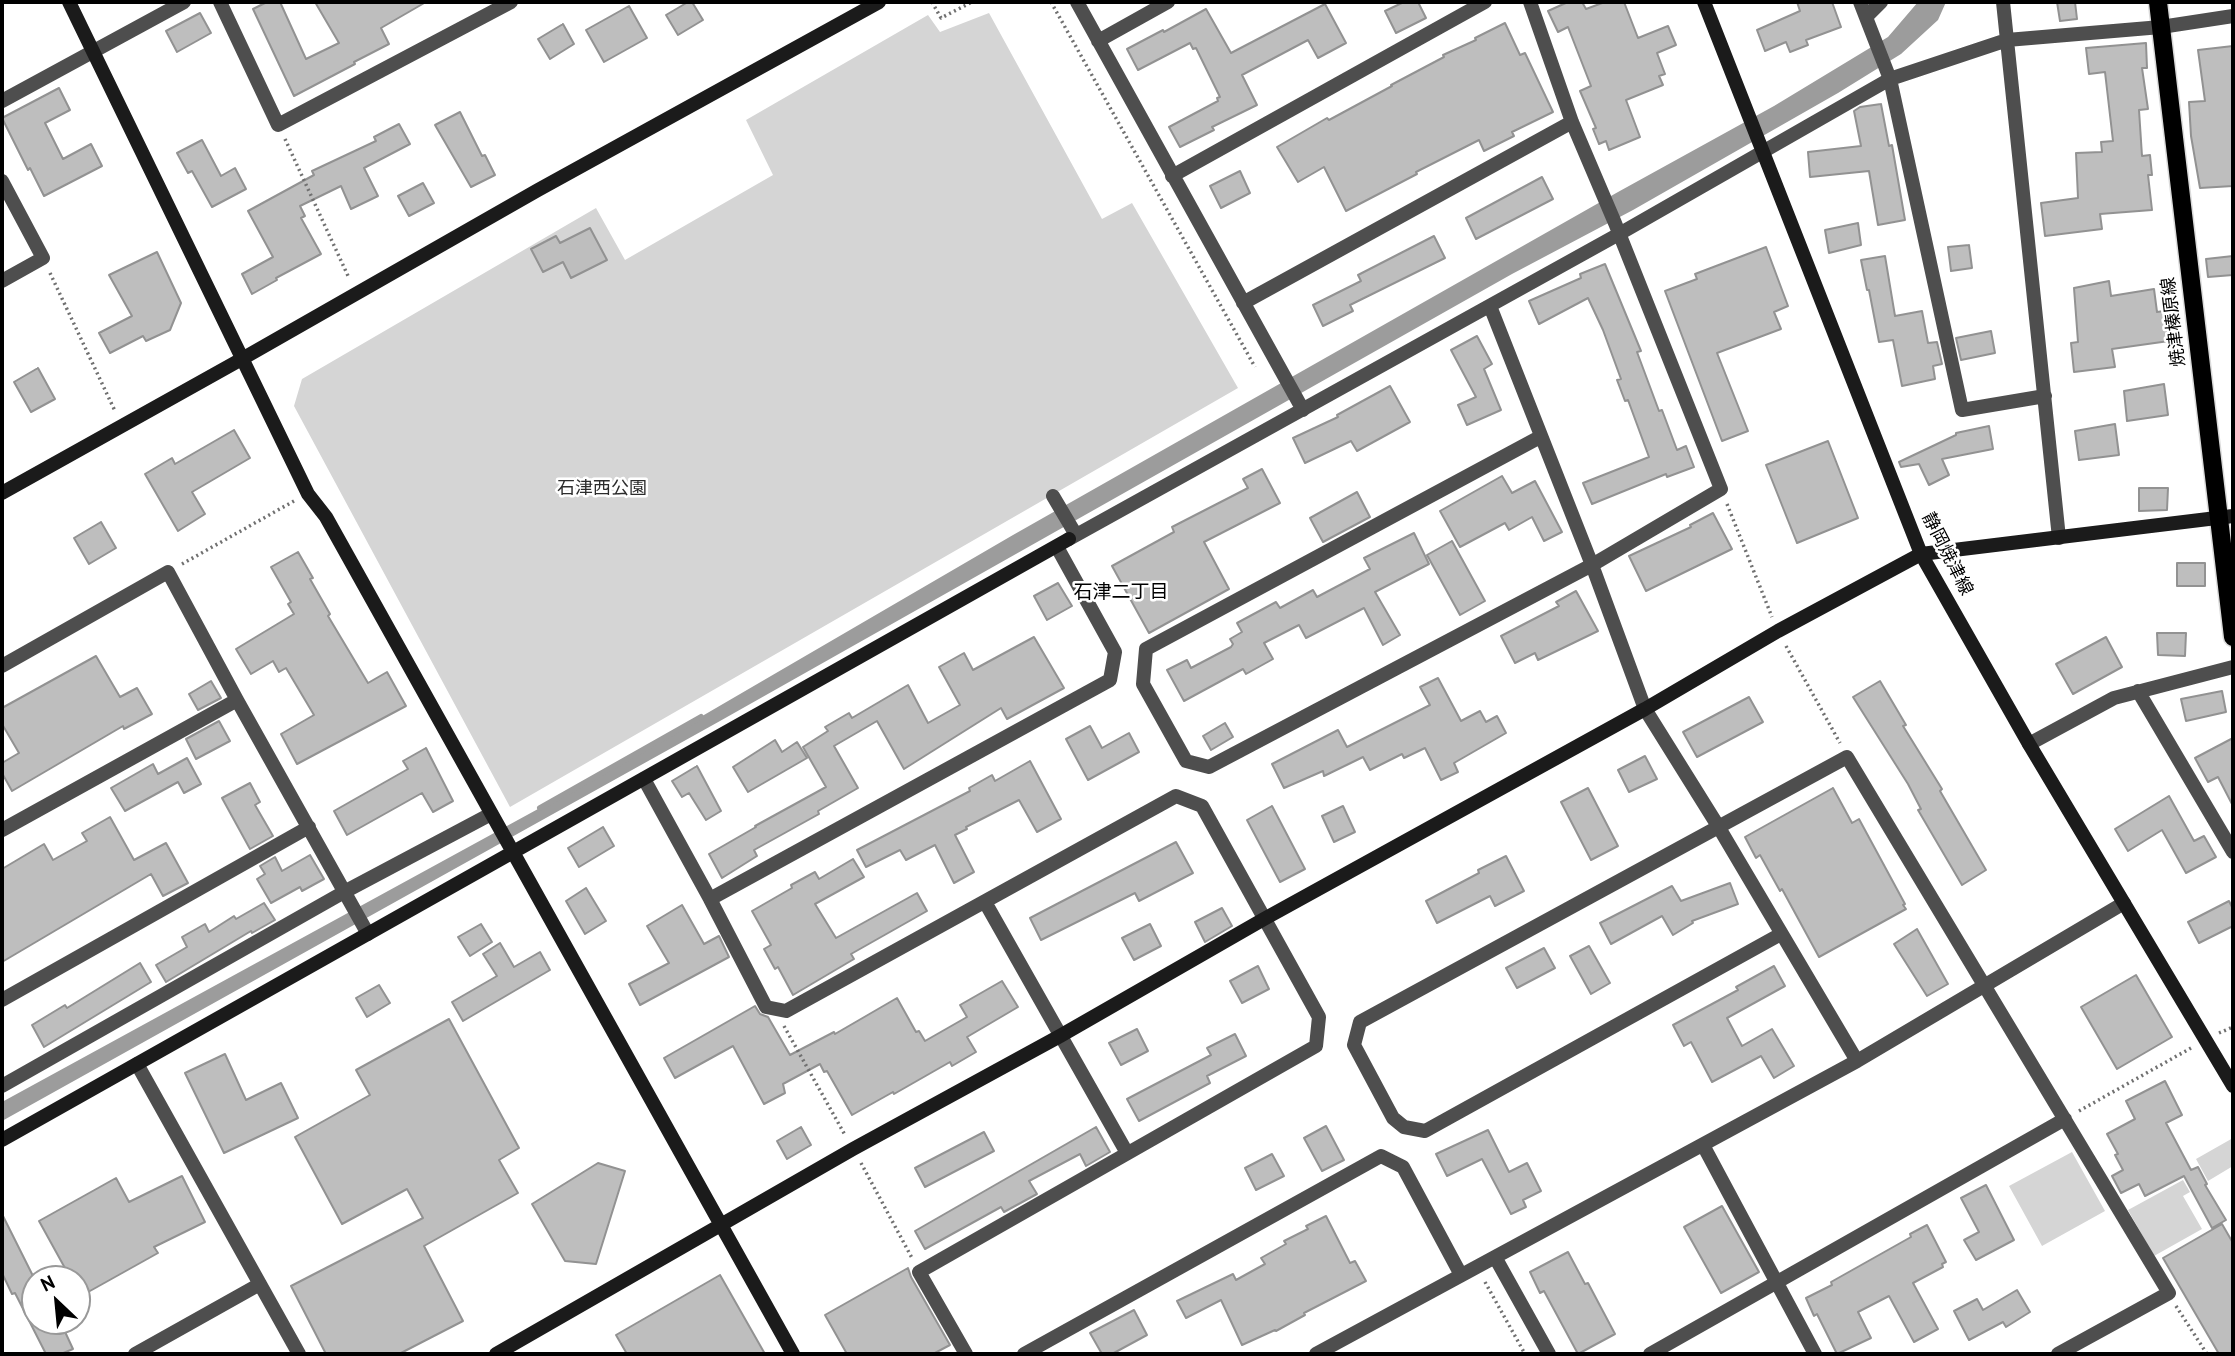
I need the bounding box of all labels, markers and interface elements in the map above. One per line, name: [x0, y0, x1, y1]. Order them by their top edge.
street label: 焼津榛原線: [2158, 276, 2190, 368]
park label: 石津西公園: [557, 478, 647, 500]
street label: 静岡焼津線: [1917, 509, 1977, 599]
district label: 石津二丁目: [1074, 582, 1168, 604]
north arrow: [21, 1265, 91, 1335]
text: N: [37, 1269, 59, 1296]

